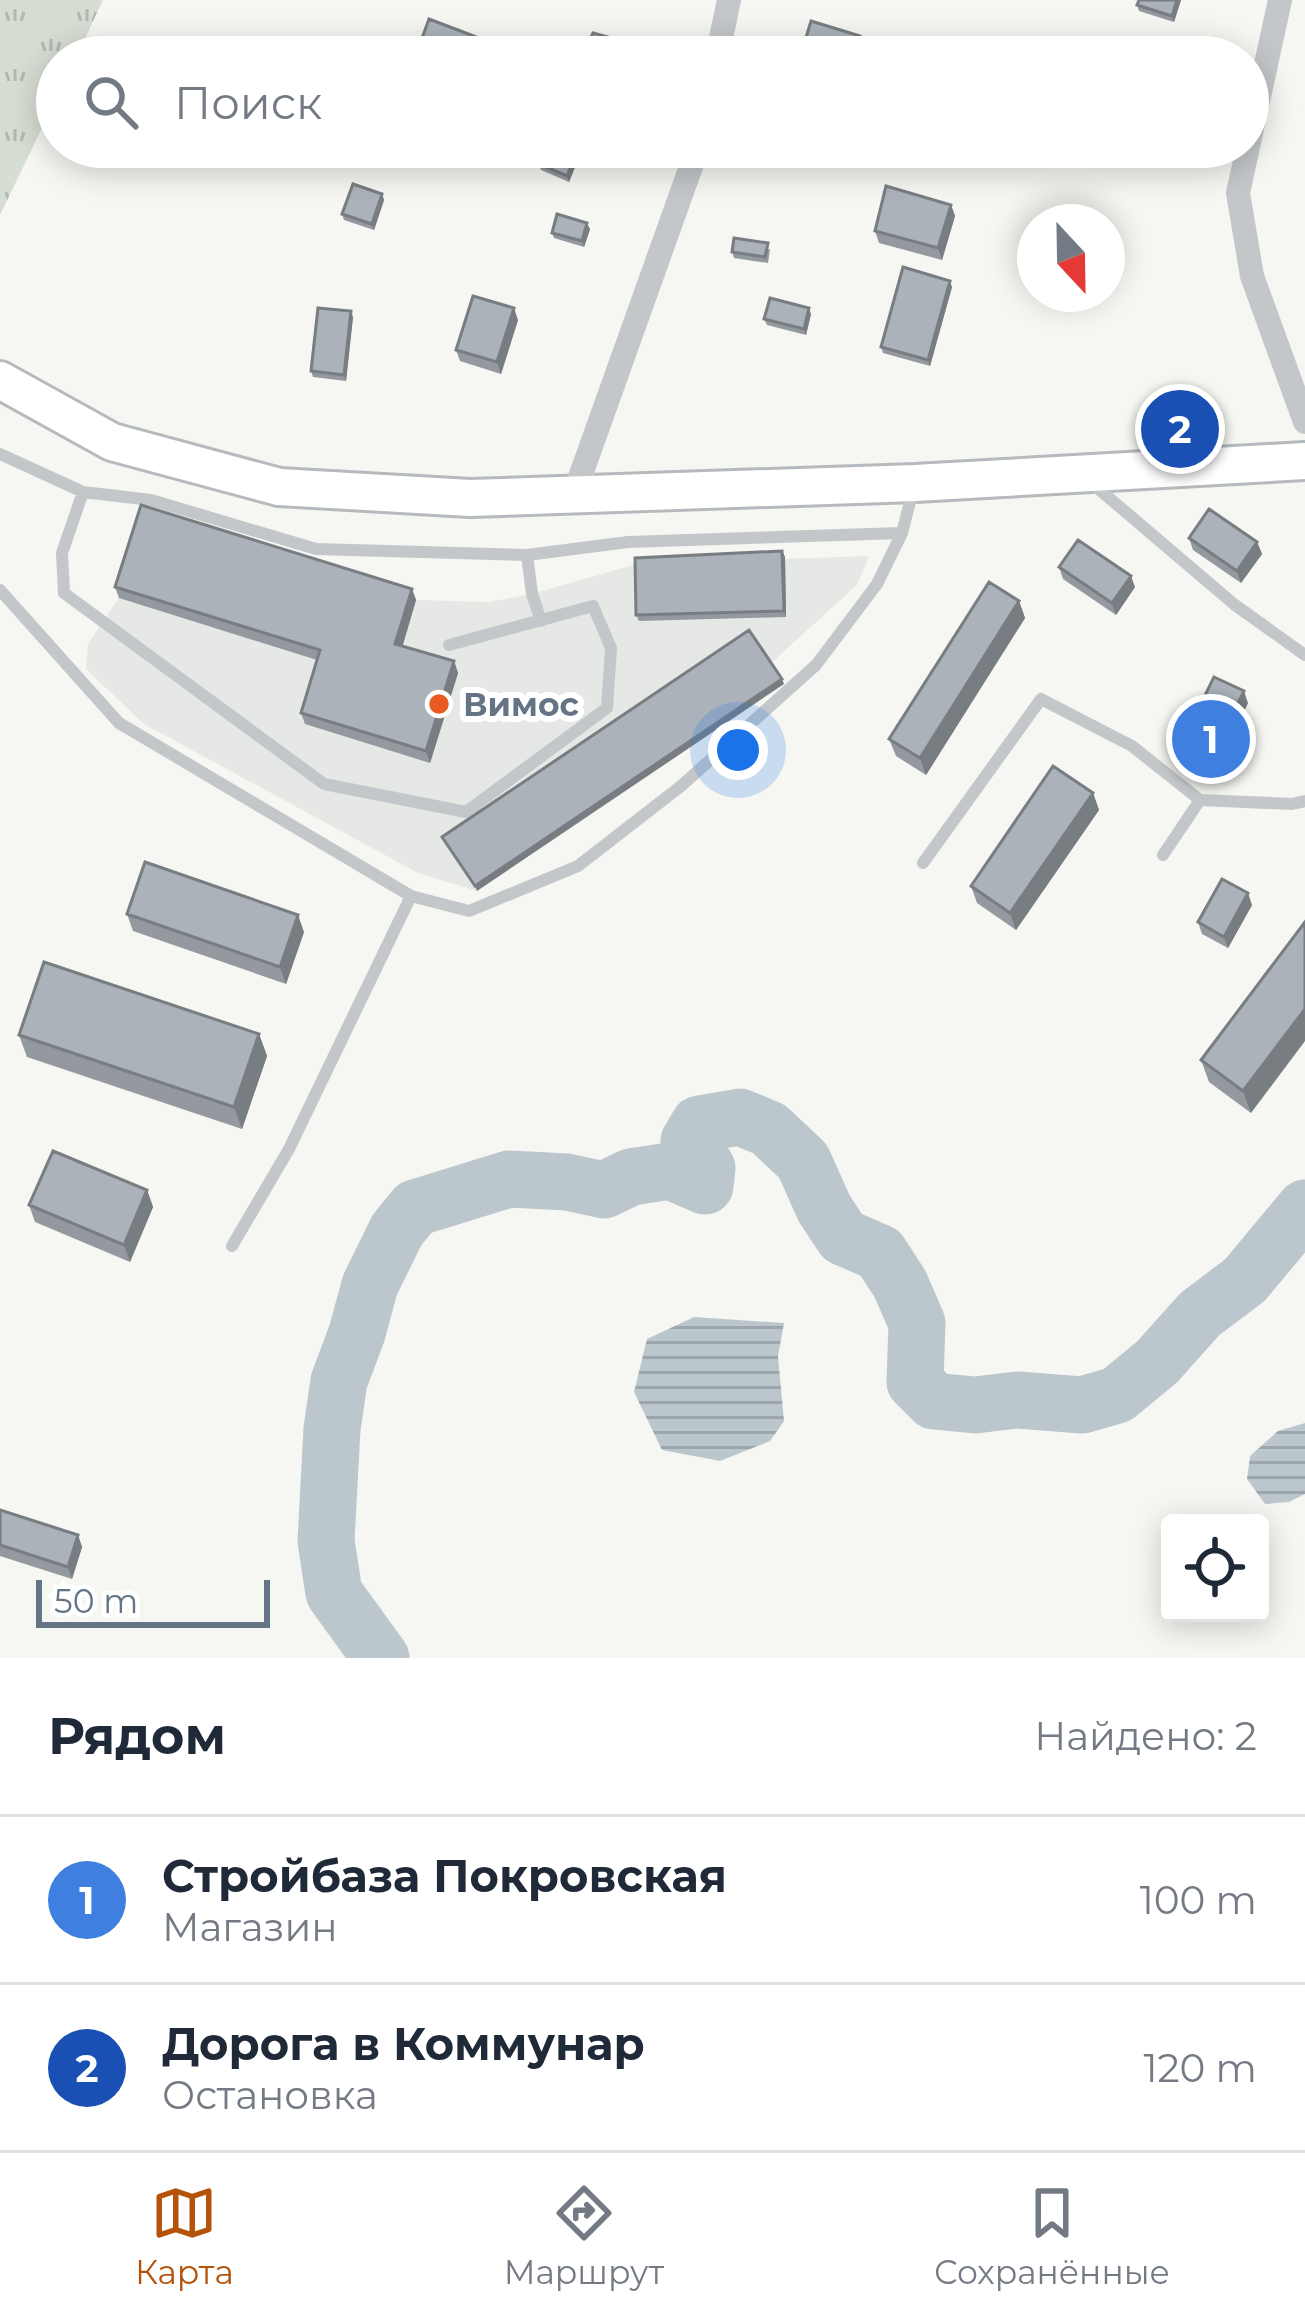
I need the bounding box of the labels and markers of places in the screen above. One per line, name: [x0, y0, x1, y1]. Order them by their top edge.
pin: 2: [1141, 384, 1219, 474]
place label: Вимос: [463, 684, 579, 724]
marker: Вимос: [426, 691, 452, 717]
pin: 1: [1172, 694, 1250, 784]

